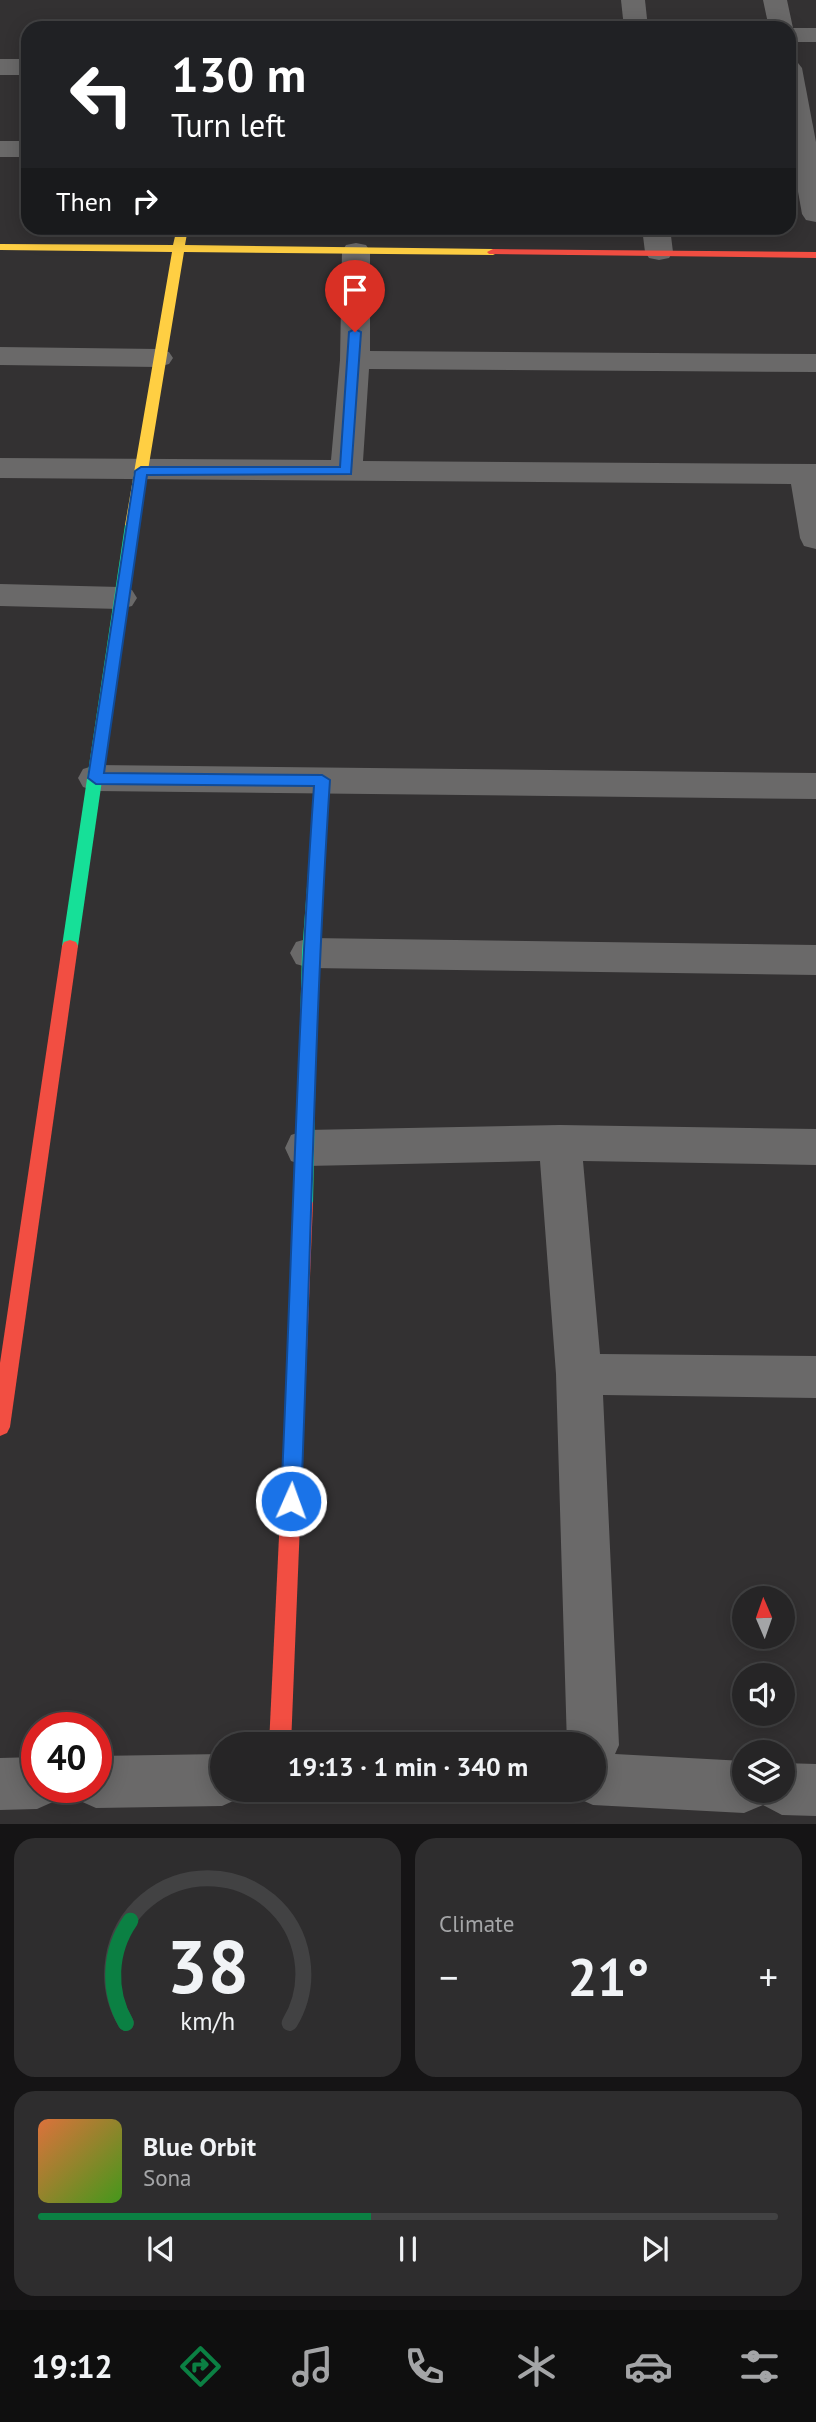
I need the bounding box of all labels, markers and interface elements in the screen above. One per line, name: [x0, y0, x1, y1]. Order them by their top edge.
text: 130 m: [171, 42, 306, 106]
icon: left: [56, 49, 147, 140]
text: Turn left: [171, 104, 286, 146]
icon: right: [126, 182, 164, 220]
text: Then: [56, 185, 112, 218]
pin: [325, 260, 385, 332]
icon: arrive: [336, 271, 374, 309]
position arrow: [254, 1464, 328, 1538]
north arrow: [732, 1586, 794, 1648]
map controls: [732, 1586, 795, 1803]
button: sound: [732, 1663, 795, 1726]
speed limit sign: 40: [21, 1712, 112, 1803]
button: layers: [732, 1740, 795, 1803]
text: 19:13 · 1 min · 340 m: [288, 1750, 528, 1783]
text: Climate: [439, 1909, 514, 1938]
text: 38: [166, 1920, 249, 2014]
text: 21°: [568, 1943, 649, 2010]
text: −: [439, 1952, 458, 2001]
text: +: [759, 1952, 778, 2001]
text: km/h: [180, 2005, 235, 2037]
text: Blue Orbit: [143, 2130, 256, 2163]
text: Sona: [143, 2163, 192, 2192]
icon: previous: [142, 2230, 180, 2268]
icon: pause: [389, 2230, 427, 2268]
icon: next: [636, 2230, 674, 2268]
icon: directions: [176, 2342, 225, 2391]
icon: music: [288, 2342, 337, 2391]
icon: phone: [400, 2342, 449, 2391]
icon: climate: [512, 2342, 561, 2391]
icon: car: [624, 2342, 673, 2391]
icon: filters: [735, 2342, 784, 2391]
text: 19:12: [31, 2345, 113, 2387]

